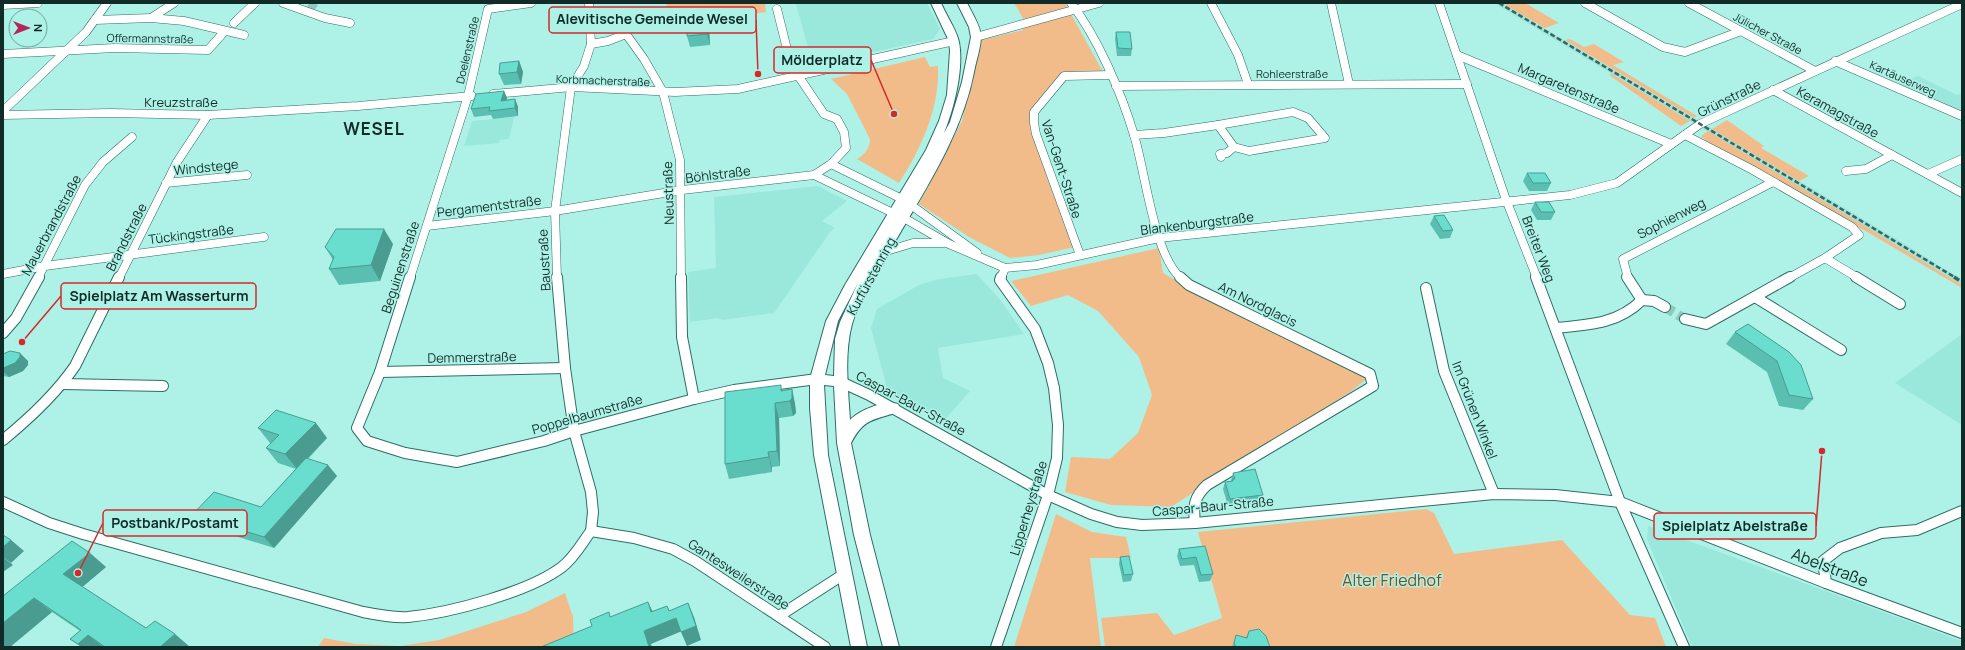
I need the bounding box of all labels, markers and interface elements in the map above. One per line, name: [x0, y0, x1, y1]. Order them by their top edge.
callout: Alevitische Gemeinde Wesel: [549, 7, 756, 33]
north arrow: [8, 8, 48, 48]
text: Alevitische Gemeinde Wesel: [556, 9, 748, 28]
street label: Jülicher Straße: [1731, 9, 1806, 58]
street label: Doelenstraße: [452, 14, 482, 85]
text: N: [31, 24, 46, 32]
street label: Offermannstraße: [106, 30, 194, 46]
callout: Mölderplatz: [774, 47, 871, 73]
text: Mölderplatz: [781, 50, 863, 69]
street label: Kartäuserweg: [1868, 57, 1938, 99]
street label: Margaretenstraße: [1515, 58, 1623, 118]
street label: Rohleerstraße: [1256, 66, 1329, 81]
street label: Korbmacherstraße: [556, 71, 651, 89]
street label: Grünstraße: [1694, 75, 1764, 121]
street label: Keramagstraße: [1794, 82, 1883, 142]
street label: Kreuzstraße: [144, 93, 218, 111]
district label: WESEL: [343, 117, 405, 140]
street label: Van-Gent-Straße: [1038, 117, 1087, 221]
street label: Windstege: [173, 155, 240, 179]
street label: Neustraße: [658, 161, 678, 225]
street label: Böhlstraße: [684, 161, 752, 187]
street label: Mauerbrandstraße: [17, 171, 85, 279]
street label: Pergamentstraße: [436, 191, 543, 221]
street label: Sophienweg: [1634, 193, 1708, 243]
street label: Brandstraße: [101, 200, 151, 274]
street label: Blankenburgstraße: [1139, 207, 1255, 239]
street label: Breiter Weg: [1518, 213, 1560, 285]
street label: Beguinenstraße: [377, 218, 423, 315]
street label: Tückingstraße: [147, 220, 235, 248]
street label: Baustraße: [533, 228, 555, 291]
street label: Kurfürstenring: [842, 234, 900, 318]
street label: Am Nordglacis: [1216, 277, 1301, 331]
callout: Spielplatz Am Wasserturm: [61, 283, 256, 309]
text: Spielplatz Am Wasserturm: [69, 286, 249, 305]
street label: Demmerstraße: [427, 347, 517, 367]
street label: Im Grünen Winkel: [1448, 359, 1502, 461]
street label: Caspar-Baur-Straße: [853, 366, 969, 440]
street label: Poppelbaumstraße: [530, 389, 645, 438]
street label: Lipperheystraße: [1005, 458, 1051, 558]
street label: Caspar-Baur-Straße: [1152, 492, 1275, 520]
callout: Postbank/Postamt: [103, 510, 247, 536]
text: Postbank/Postamt: [111, 513, 239, 532]
callout: Spielplatz Abelstraße: [1654, 513, 1816, 539]
text: Spielplatz Abelstraße: [1662, 516, 1808, 535]
street label: Gantesweilerstraße: [685, 534, 794, 614]
street label: Abelstraße: [1788, 542, 1872, 592]
park label: Alter Friedhof: [1342, 569, 1442, 591]

